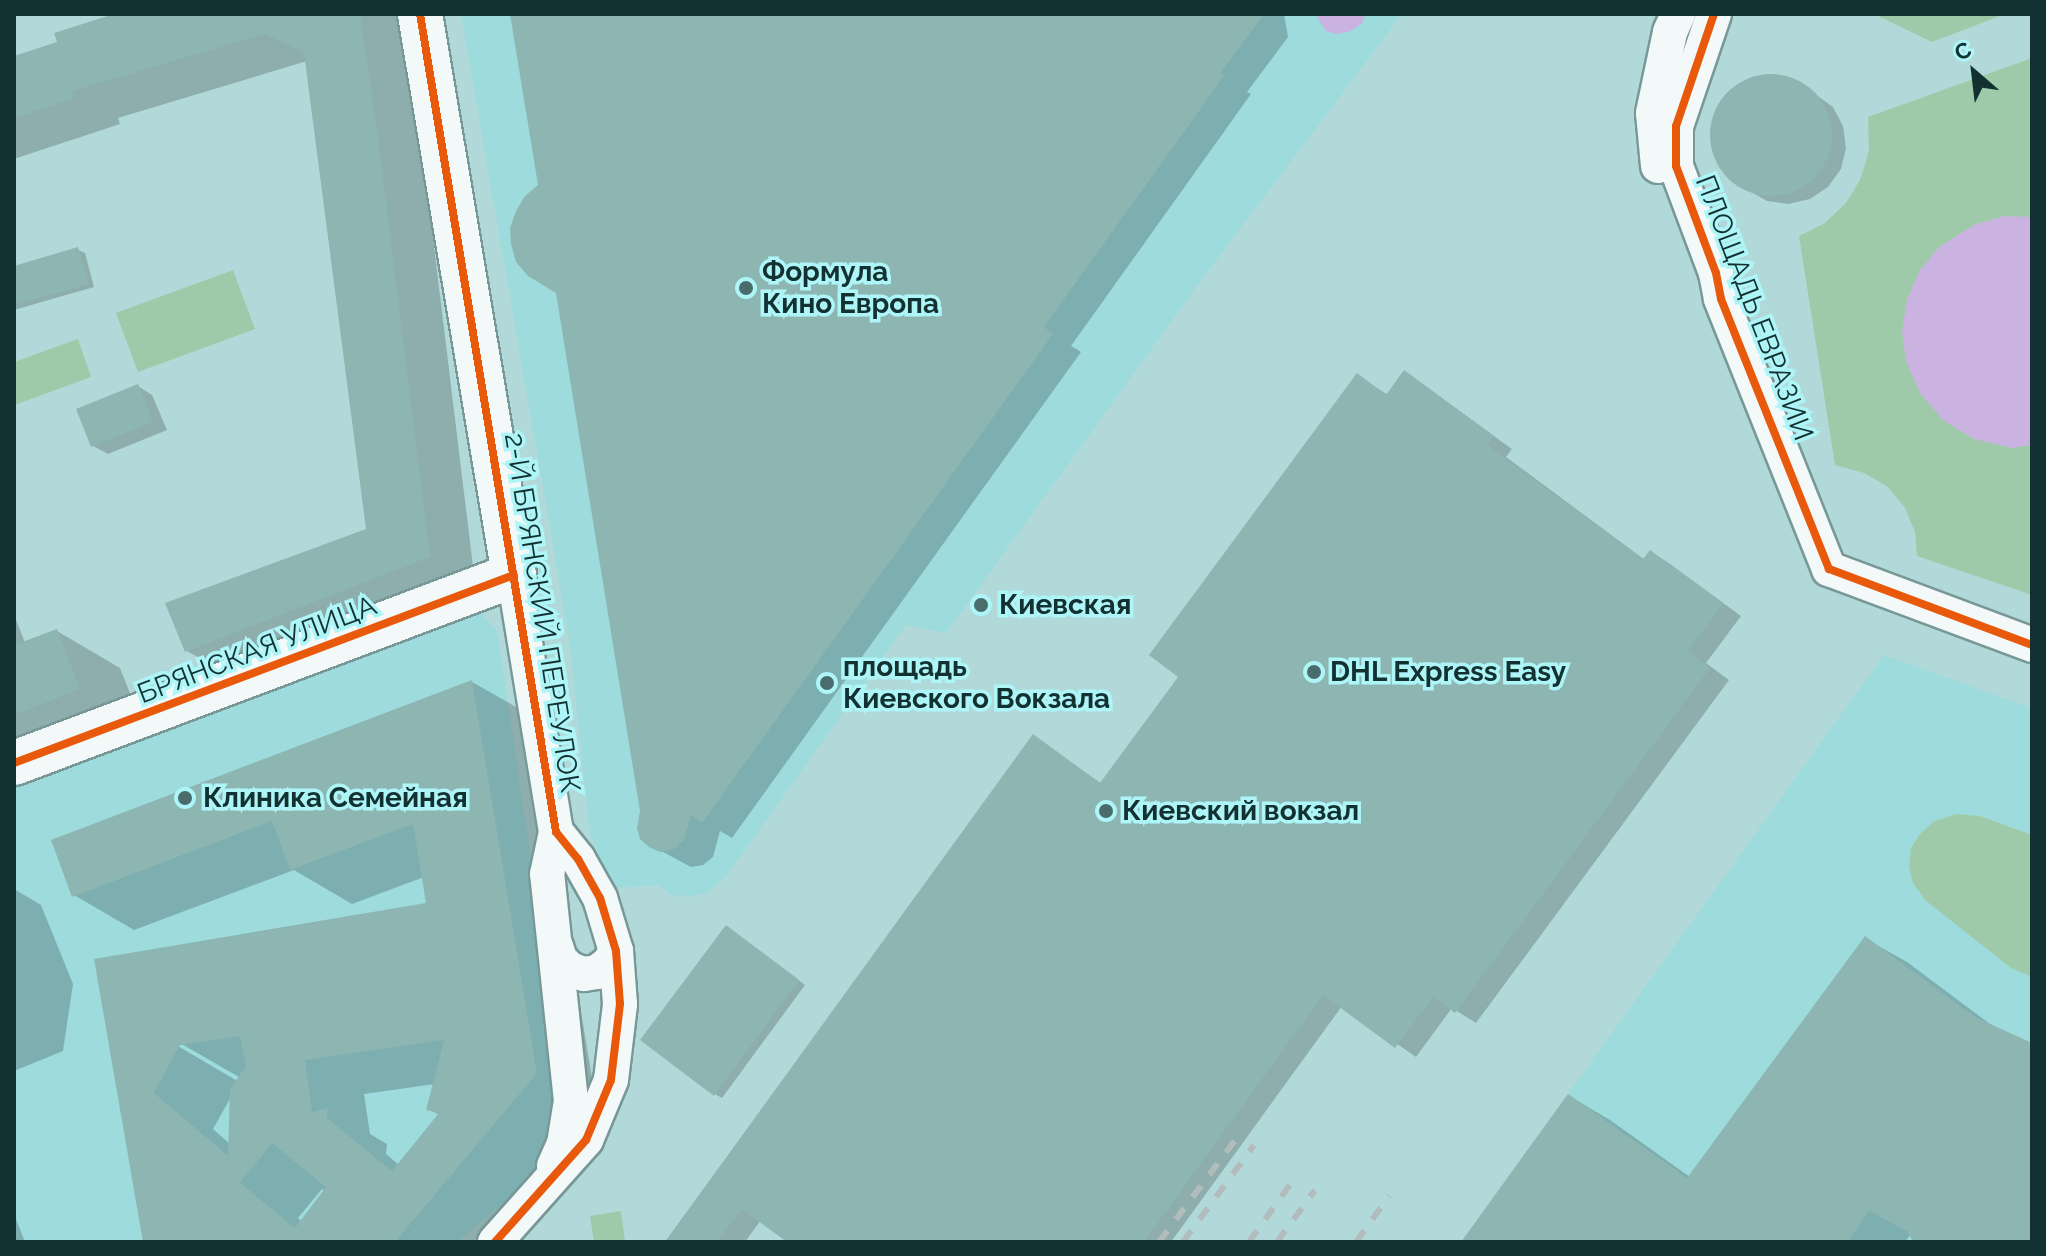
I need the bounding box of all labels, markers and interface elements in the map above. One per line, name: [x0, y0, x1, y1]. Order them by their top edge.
north arrow: [1934, 32, 2014, 112]
text: С: [1950, 36, 1975, 66]
street label: ПЛОЩАДЬ ЕВРАЗИИ: [1688, 171, 1820, 445]
place label: Формула Кино Европа: [762, 255, 939, 321]
marker: Формула Кино Европа: [737, 279, 755, 297]
street label: 2-Й БРЯНСКИЙ ПЕРЕУЛОК: [497, 431, 587, 795]
place label: Киевская: [999, 588, 1131, 622]
street label: БРЯНСКАЯ УЛИЦА: [133, 589, 381, 711]
marker: Киевская: [970, 594, 992, 616]
place label: площадь Киевского Вокзала: [843, 650, 1110, 716]
place label: DHL Express Easy: [1330, 655, 1567, 689]
marker: DHL Express Easy: [1305, 663, 1323, 681]
marker: площадь Киевского Вокзала: [818, 674, 836, 692]
place label: Клиника Семейная: [203, 781, 468, 815]
marker: Клиника Семейная: [174, 787, 196, 809]
place label: Киевский вокзал: [1122, 794, 1359, 828]
marker: Киевский вокзал: [1097, 802, 1115, 820]

